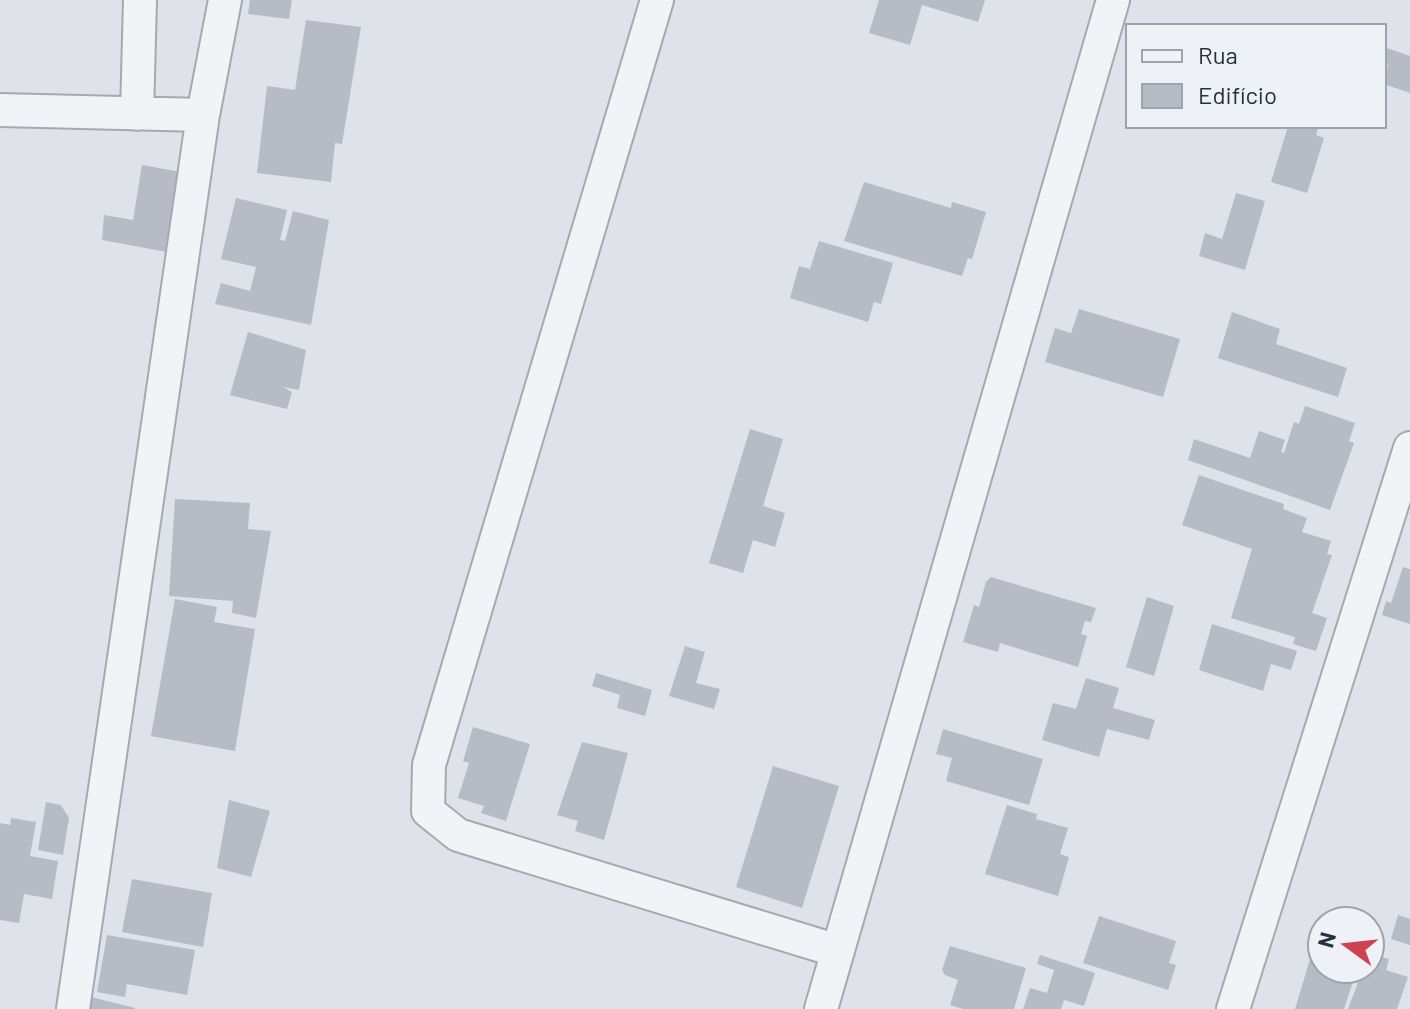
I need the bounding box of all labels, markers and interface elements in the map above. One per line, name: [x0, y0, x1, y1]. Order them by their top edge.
legend: [1126, 24, 1386, 128]
text: Rua: [1198, 40, 1238, 69]
text: Edifício: [1198, 80, 1277, 109]
north arrow: [1306, 905, 1386, 985]
text: N: [1311, 929, 1340, 950]

